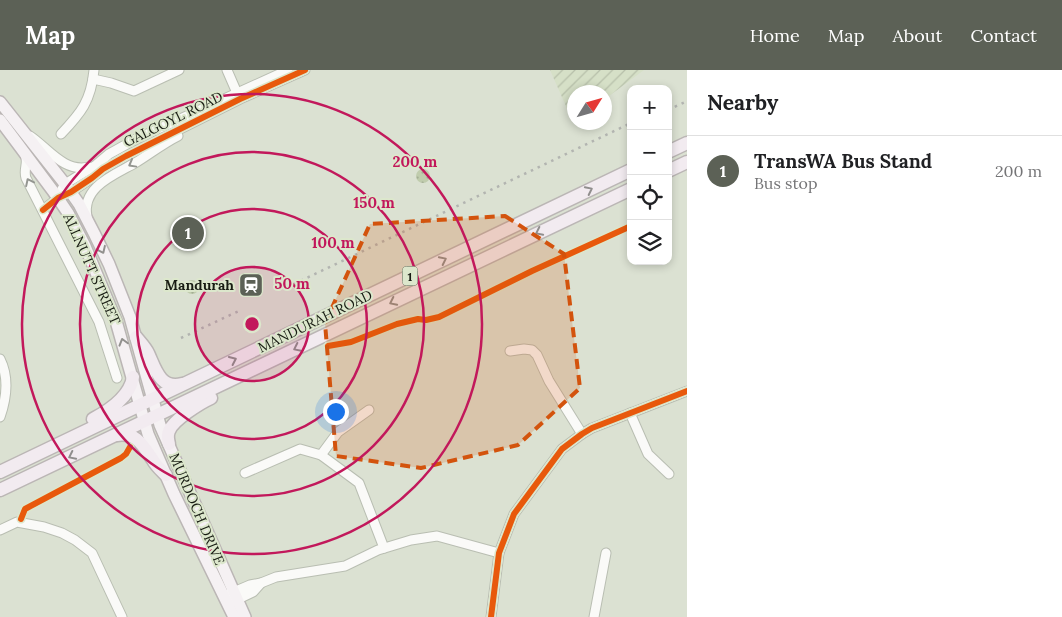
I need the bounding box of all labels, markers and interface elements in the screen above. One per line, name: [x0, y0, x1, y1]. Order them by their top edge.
text: Map: [25, 20, 75, 51]
text: Home: [750, 24, 800, 47]
text: Map: [828, 24, 864, 47]
text: About: [892, 24, 942, 47]
text: Contact: [970, 24, 1037, 47]
north arrow: [567, 85, 612, 130]
map controls: [627, 85, 672, 265]
button: +: [627, 85, 672, 130]
street label: GALGOYL ROAD: [120, 87, 226, 151]
text: Nearby: [707, 89, 778, 116]
button: −: [627, 130, 672, 175]
text: TransWA Bus Stand: [754, 149, 932, 173]
text: 200 m: [393, 152, 438, 171]
one-way arrow: [129, 158, 138, 168]
text: 1: [720, 161, 726, 181]
text: 200 m: [995, 161, 1042, 181]
text: Bus stop: [754, 173, 818, 193]
button: locate: [627, 175, 672, 220]
one-way arrow: [25, 179, 35, 188]
one-way arrow: [584, 186, 593, 196]
text: 150 m: [353, 193, 395, 212]
street label: ALLNUTT STREET: [59, 210, 125, 327]
pin: 1: [172, 214, 204, 252]
button: layers: [627, 220, 672, 265]
one-way arrow: [535, 226, 544, 237]
text: 100 m: [312, 233, 355, 252]
one-way arrow: [96, 245, 107, 254]
one-way arrow: [438, 256, 447, 266]
road number: 1: [402, 267, 418, 286]
station icon: Mandurah: [238, 272, 264, 298]
text: 50 m: [274, 274, 310, 293]
place label: Mandurah: [165, 276, 234, 294]
street label: MANDURAH ROAD: [255, 286, 375, 356]
one-way arrow: [389, 296, 398, 307]
centre of rings: [243, 315, 261, 333]
one-way arrow: [118, 339, 128, 347]
one-way arrow: [293, 342, 302, 352]
one-way arrow: [228, 356, 237, 367]
your location: [323, 399, 349, 425]
one-way arrow: [68, 450, 77, 460]
street label: MURDOCH DRIVE: [165, 450, 229, 568]

